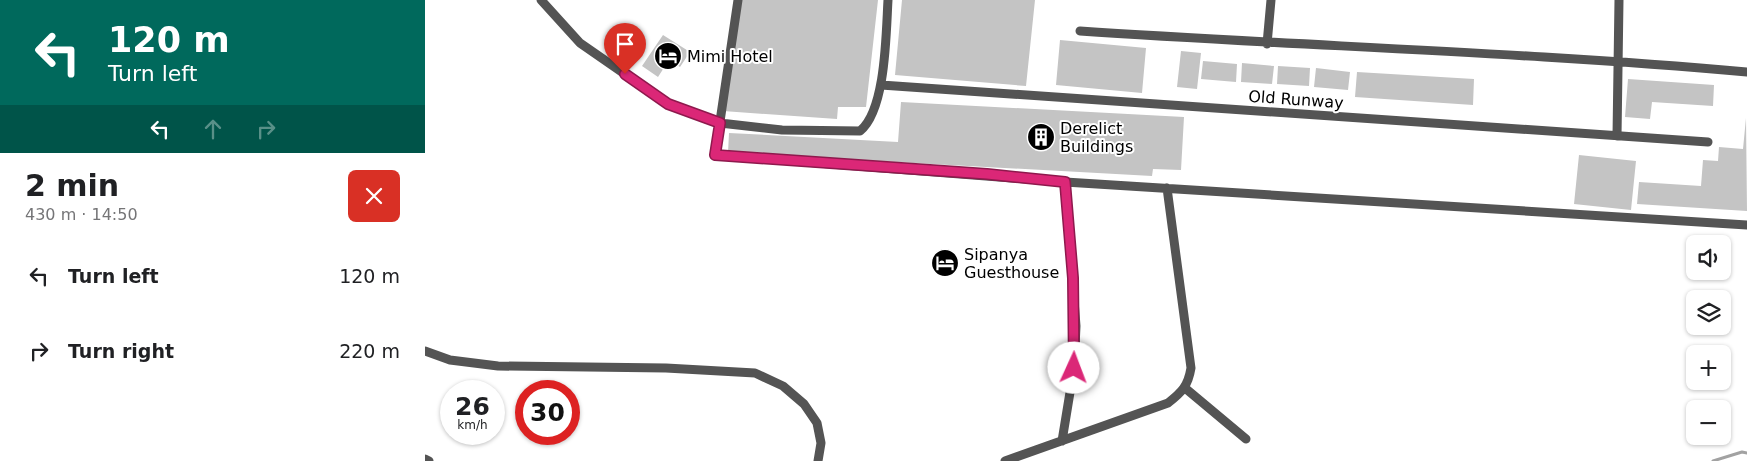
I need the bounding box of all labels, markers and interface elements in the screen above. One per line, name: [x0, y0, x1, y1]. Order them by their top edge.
icon: left: [25, 20, 90, 85]
text: 120 m: [108, 20, 230, 60]
pin: [604, 23, 646, 74]
icon: arrive: [611, 30, 639, 58]
hotel icon: Mimi Hotel: [653, 41, 683, 71]
place label: Mimi Hotel: [687, 47, 773, 66]
text: Turn left: [108, 61, 197, 86]
street label: Old Runway: [1248, 87, 1344, 112]
icon: left: [146, 115, 174, 143]
icon: ahead: [199, 115, 227, 143]
icon: right: [252, 115, 280, 143]
place label: Derelict Buildings: [1060, 119, 1133, 156]
building icon: Derelict Buildings: [1026, 122, 1056, 152]
text: 2 min: [25, 168, 119, 203]
button: close: [348, 170, 400, 222]
text: 430 m · 14:50: [25, 205, 138, 224]
map controls: [1686, 235, 1731, 445]
button: sound: [1686, 235, 1731, 280]
place label: Sipanya Guesthouse: [964, 245, 1059, 282]
hotel icon: Sipanya Guesthouse: [930, 248, 960, 278]
icon: left: [25, 262, 53, 290]
text: Turn left: [68, 265, 159, 287]
text: 120 m: [339, 265, 400, 287]
button: layers: [1686, 290, 1731, 335]
icon: right: [25, 337, 53, 365]
text: Turn right: [68, 340, 174, 362]
text: 220 m: [339, 340, 400, 362]
position arrow: [1047, 341, 1099, 393]
button: +: [1686, 345, 1731, 390]
speed limit sign: 30: [515, 380, 580, 445]
text: 26: [455, 392, 490, 421]
button: −: [1686, 400, 1731, 445]
text: km/h: [457, 418, 488, 432]

